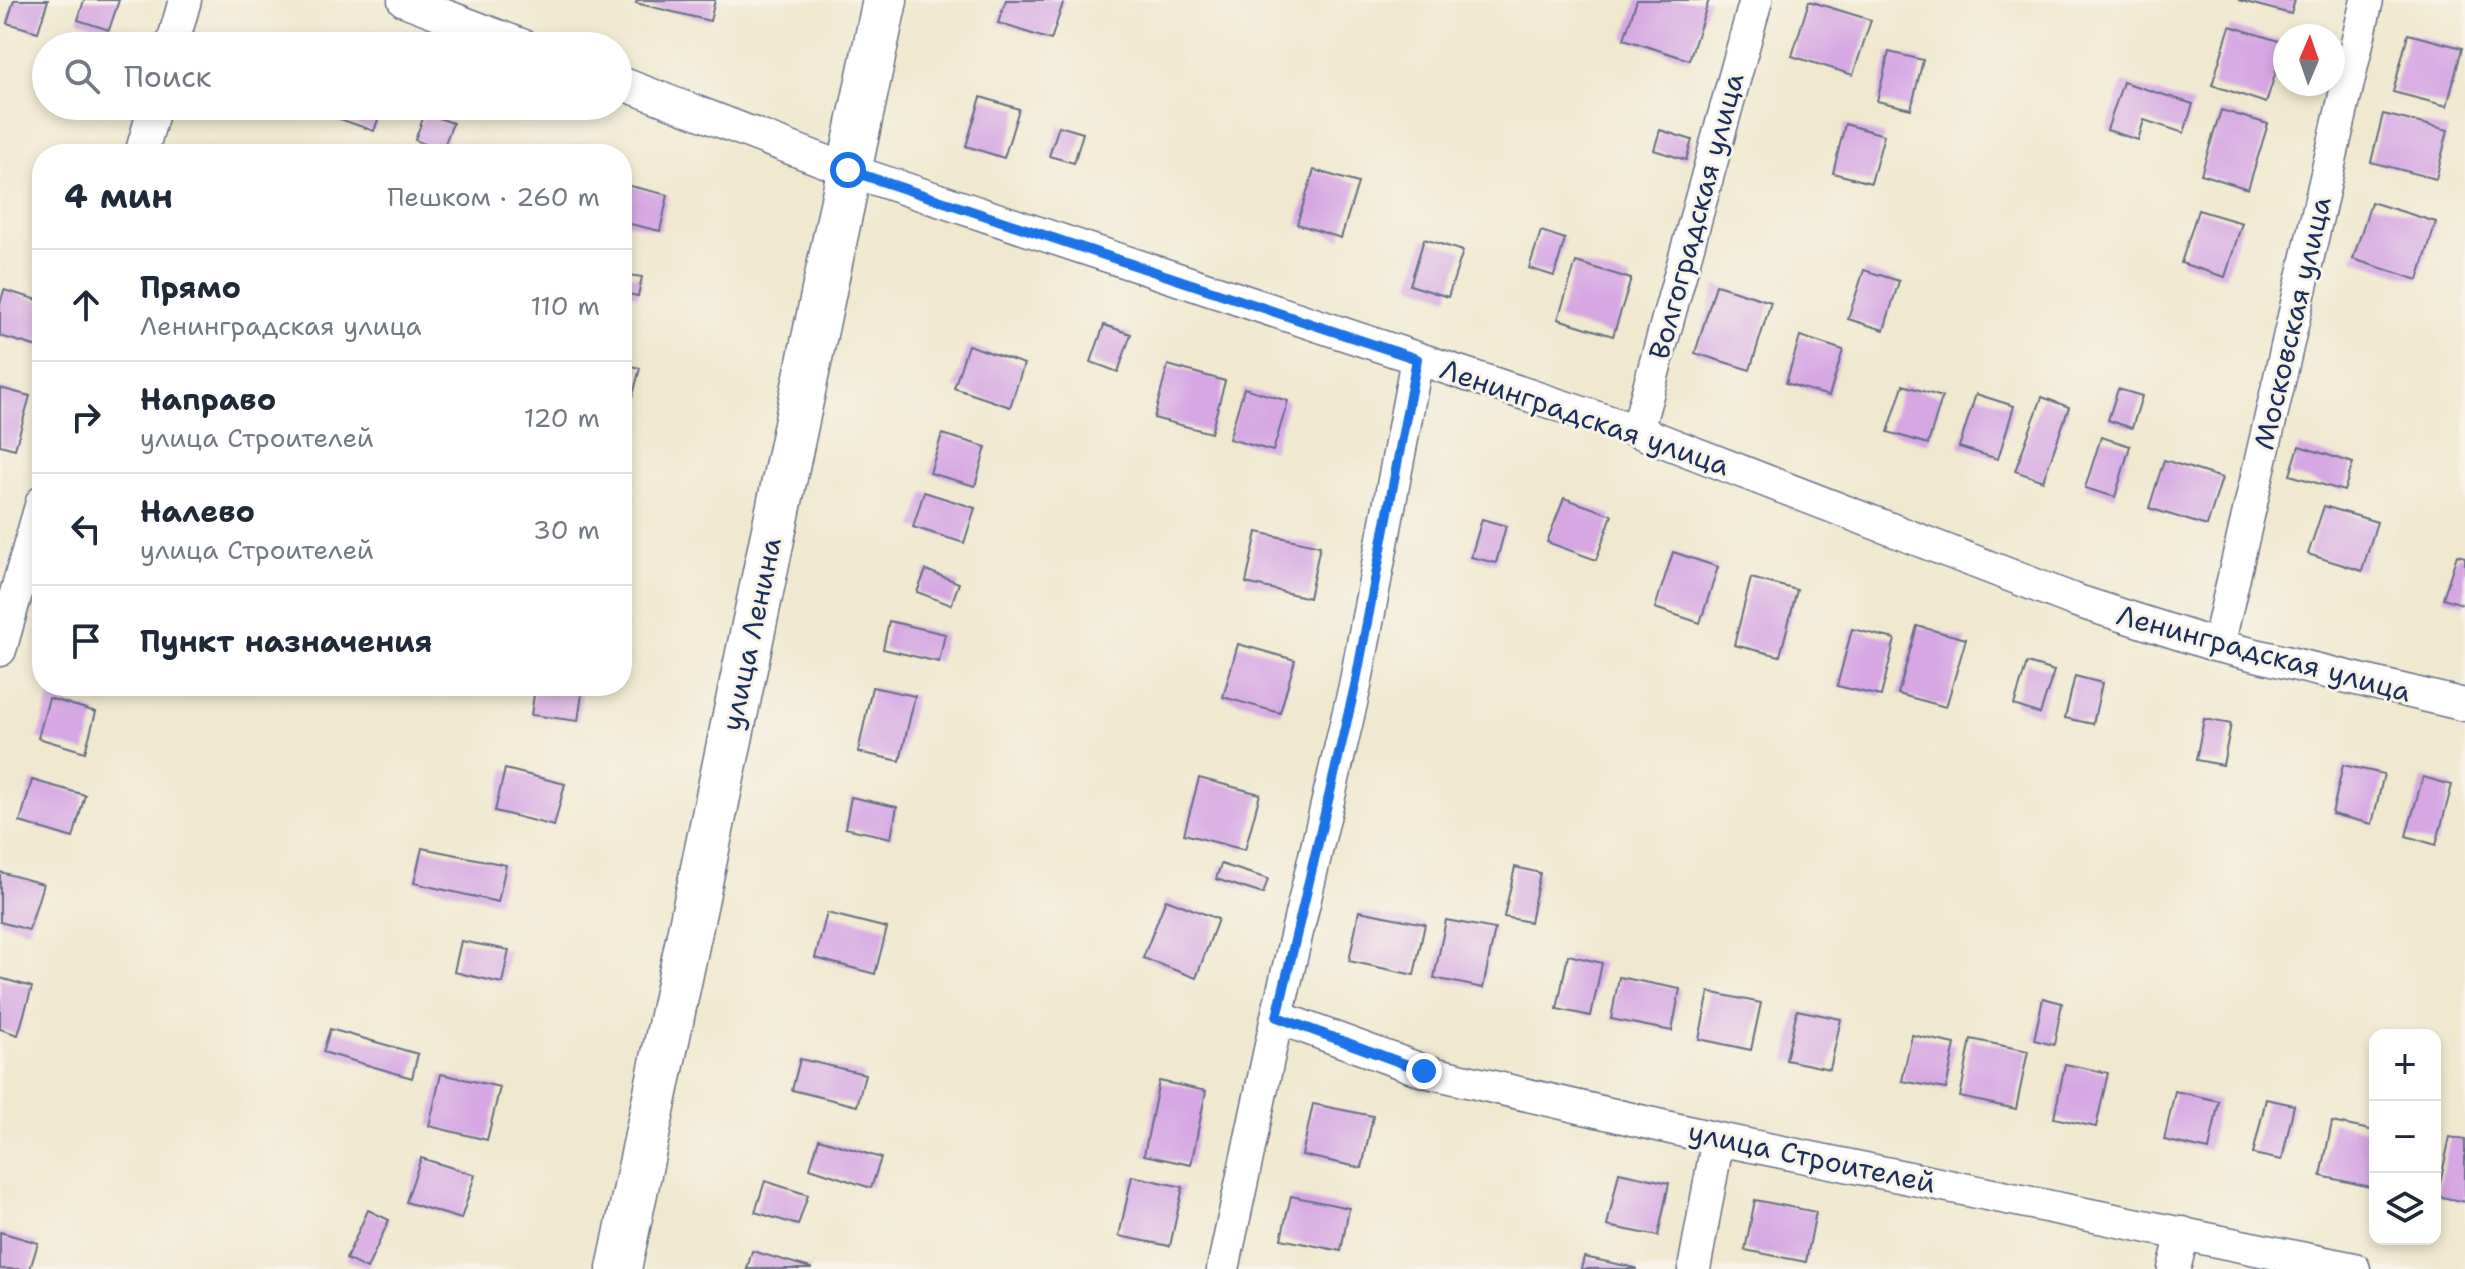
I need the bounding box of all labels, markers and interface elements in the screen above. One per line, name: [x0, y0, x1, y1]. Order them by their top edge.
north arrow: [2273, 24, 2345, 96]
search box: [32, 32, 632, 120]
icon: search: [60, 54, 104, 98]
text: Поиск: [124, 56, 212, 97]
street label: Волгоградская улица: [1640, 69, 1752, 363]
route start: [830, 152, 866, 188]
text: 4 мин: [64, 173, 173, 219]
text: Пешком · 260 m: [387, 179, 600, 214]
street label: Московская улица: [2244, 193, 2340, 453]
text: Прямо: [140, 267, 241, 308]
icon: ahead: [64, 283, 108, 327]
text: 110 m: [530, 288, 600, 323]
text: Ленинградская улица: [140, 308, 422, 343]
street label: Ленинградская улица: [1435, 350, 1735, 484]
text: Направо: [140, 379, 276, 420]
icon: right: [64, 395, 108, 439]
text: 120 m: [524, 400, 600, 435]
text: улица Строителей: [140, 420, 374, 455]
text: Налево: [140, 491, 255, 532]
icon: left: [64, 507, 108, 551]
text: 30 m: [533, 512, 600, 547]
text: улица Строителей: [140, 532, 374, 567]
street label: улица Ленина: [712, 534, 790, 734]
street label: Ленинградская улица: [2113, 595, 2415, 711]
icon: arrive: [64, 619, 108, 663]
text: Пункт назначения: [140, 621, 432, 662]
map controls: [2369, 1029, 2441, 1245]
button: +: [2369, 1029, 2441, 1101]
route end: [1406, 1053, 1442, 1089]
button: −: [2369, 1101, 2441, 1173]
street label: улица Строителей: [1685, 1112, 1939, 1202]
button: layers: [2369, 1173, 2441, 1245]

